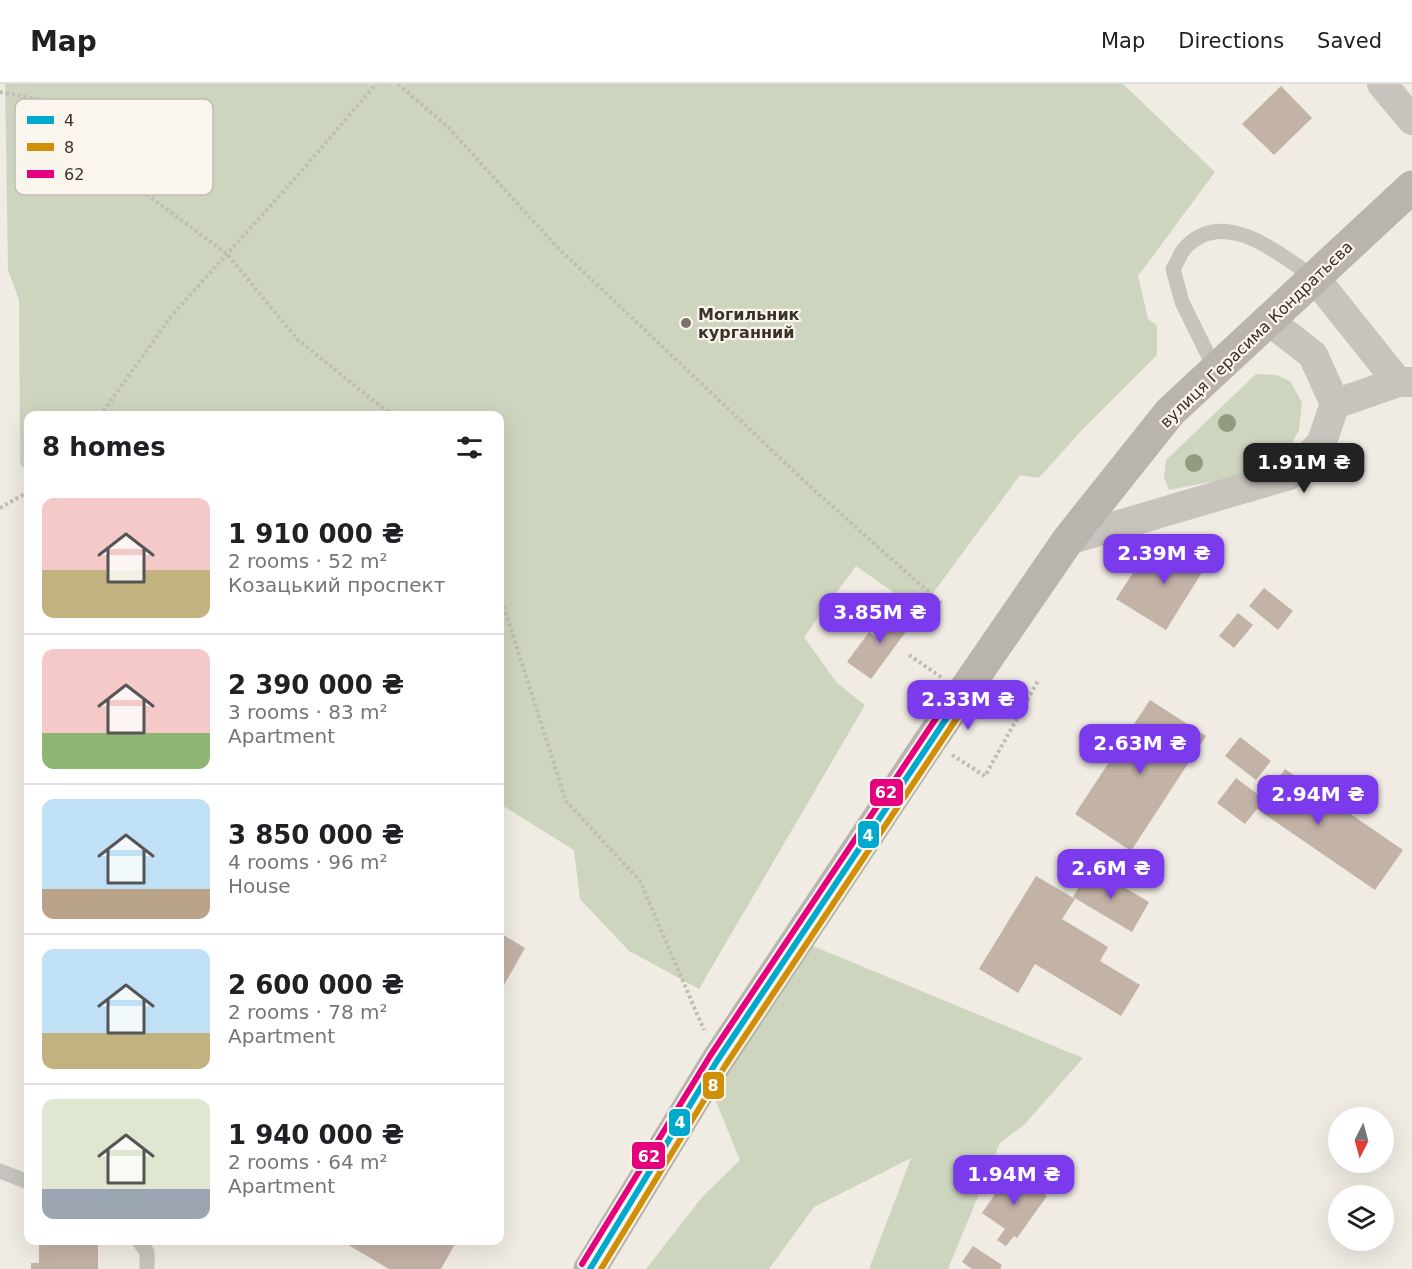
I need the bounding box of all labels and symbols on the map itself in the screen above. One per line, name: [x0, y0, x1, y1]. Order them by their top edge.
legend: [15, 99, 213, 195]
text: 4: [64, 111, 74, 130]
text: 8: [64, 138, 74, 157]
text: 62: [64, 165, 84, 184]
street label: вулиця Герасима Кондратьєва: [1156, 237, 1357, 432]
place label: Могильник курганний: [698, 305, 800, 342]
marker: Могильник курганний: [679, 316, 693, 330]
pin: 1.91M ₴: [1249, 443, 1359, 494]
pin: 2.39M ₴: [1109, 534, 1219, 585]
pin: 3.85M ₴: [825, 593, 935, 644]
pin: 2.33M ₴: [913, 680, 1023, 731]
pin: 2.63M ₴: [1085, 724, 1195, 775]
pin: 2.94M ₴: [1263, 775, 1373, 826]
line badge: 62: [869, 778, 904, 807]
text: 62: [875, 783, 897, 802]
line badge: 4: [857, 820, 880, 849]
text: 4: [862, 826, 874, 845]
pin: 2.6M ₴: [1062, 849, 1160, 900]
line badge: 8: [702, 1071, 725, 1100]
text: 8: [707, 1076, 719, 1095]
north arrow: [1328, 1107, 1394, 1173]
line badge: 4: [668, 1108, 691, 1137]
text: 4: [674, 1113, 686, 1132]
line badge: 62: [631, 1141, 666, 1170]
text: 62: [638, 1147, 660, 1166]
pin: 1.94M ₴: [959, 1155, 1069, 1206]

